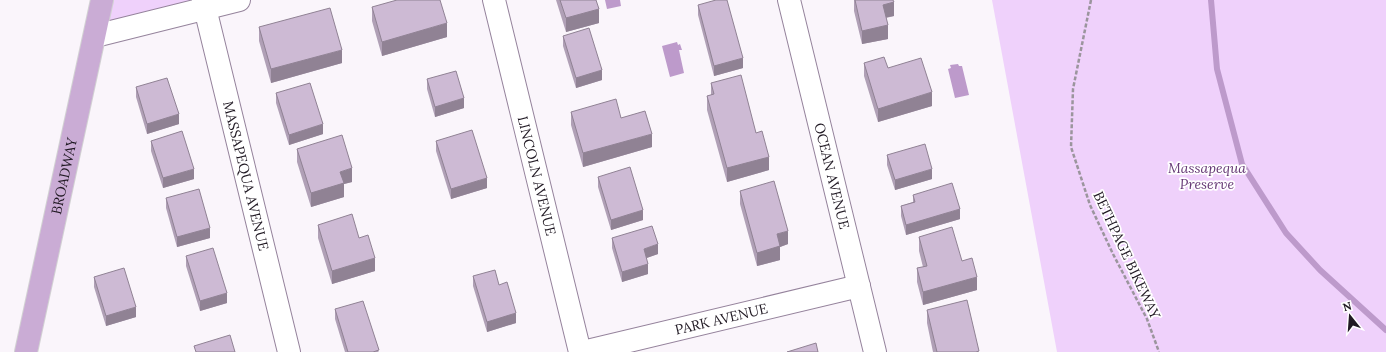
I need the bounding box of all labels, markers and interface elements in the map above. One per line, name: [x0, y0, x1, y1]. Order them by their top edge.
street label: MASSAPEQUA AVENUE: [219, 99, 273, 253]
street label: LINCOLN AVENUE: [514, 114, 560, 238]
street label: OCEAN AVENUE: [810, 121, 854, 231]
street label: BROADWAY: [47, 135, 81, 216]
park label: Massapequa Preserve: [1168, 159, 1246, 193]
street label: BETHPAGE BIKEWAY: [1089, 188, 1165, 323]
north arrow: [1330, 296, 1370, 336]
text: N: [1341, 298, 1354, 314]
street label: PARK AVENUE: [673, 299, 770, 339]

